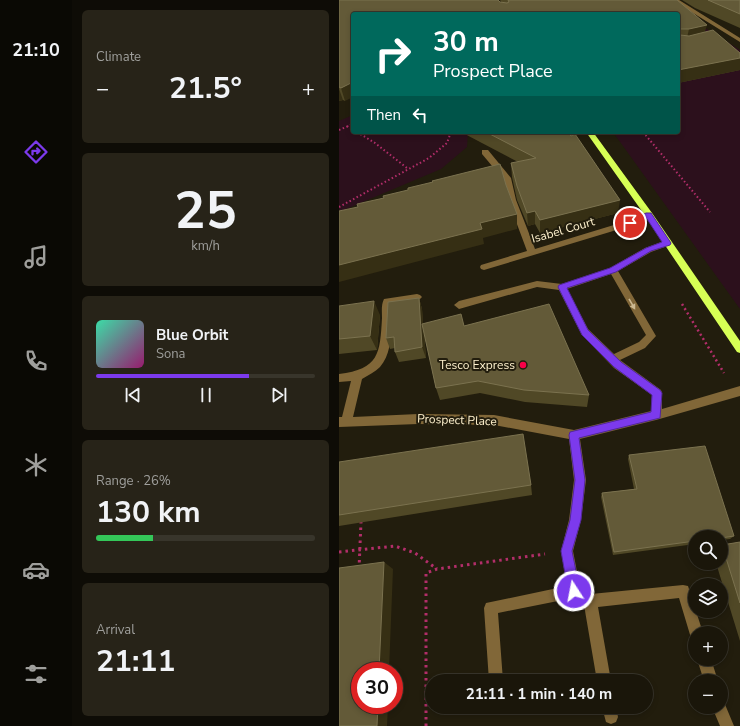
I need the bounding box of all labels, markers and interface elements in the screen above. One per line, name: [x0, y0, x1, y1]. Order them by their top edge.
text: 30 m: [433, 23, 499, 61]
icon: right: [367, 28, 419, 80]
text: 21:10: [12, 38, 60, 62]
text: Climate: [96, 48, 141, 66]
text: Prospect Place: [433, 59, 553, 83]
text: 21.5°: [169, 68, 242, 109]
text: −: [96, 74, 109, 104]
text: +: [302, 74, 315, 104]
icon: left: [409, 104, 431, 126]
text: Then: [367, 105, 401, 125]
icon: directions: [22, 138, 50, 166]
text: 25: [174, 175, 237, 246]
pin: [613, 206, 647, 240]
icon: arrive: [619, 212, 641, 234]
street label: Isabel Court: [530, 213, 597, 247]
text: km/h: [191, 237, 220, 255]
icon: music: [22, 243, 50, 271]
one-way arrow: [628, 298, 635, 310]
text: Blue Orbit: [156, 325, 228, 345]
text: Sona: [156, 345, 186, 363]
icon: phone: [22, 347, 50, 375]
place label: Tesco Express: [439, 357, 515, 373]
marker: Tesco Express: [518, 360, 528, 370]
icon: previous: [122, 384, 144, 406]
icon: pause: [195, 384, 217, 406]
icon: next: [268, 384, 290, 406]
street label: Prospect Place: [417, 411, 497, 429]
icon: climate: [22, 451, 50, 479]
text: Range · 26%: [96, 472, 171, 490]
text: 130 km: [96, 492, 201, 533]
map controls: [688, 530, 728, 714]
button: search: [688, 530, 728, 570]
icon: car: [22, 556, 50, 584]
position arrow: [553, 570, 595, 612]
button: layers: [688, 578, 728, 618]
text: Arrival: [96, 621, 135, 639]
button: +: [688, 626, 728, 666]
text: 21:11: [96, 641, 175, 682]
icon: filters: [22, 660, 50, 688]
speed limit sign: 30: [351, 662, 403, 714]
button: −: [688, 674, 728, 714]
text: 21:11 · 1 min · 140 m: [466, 684, 612, 704]

